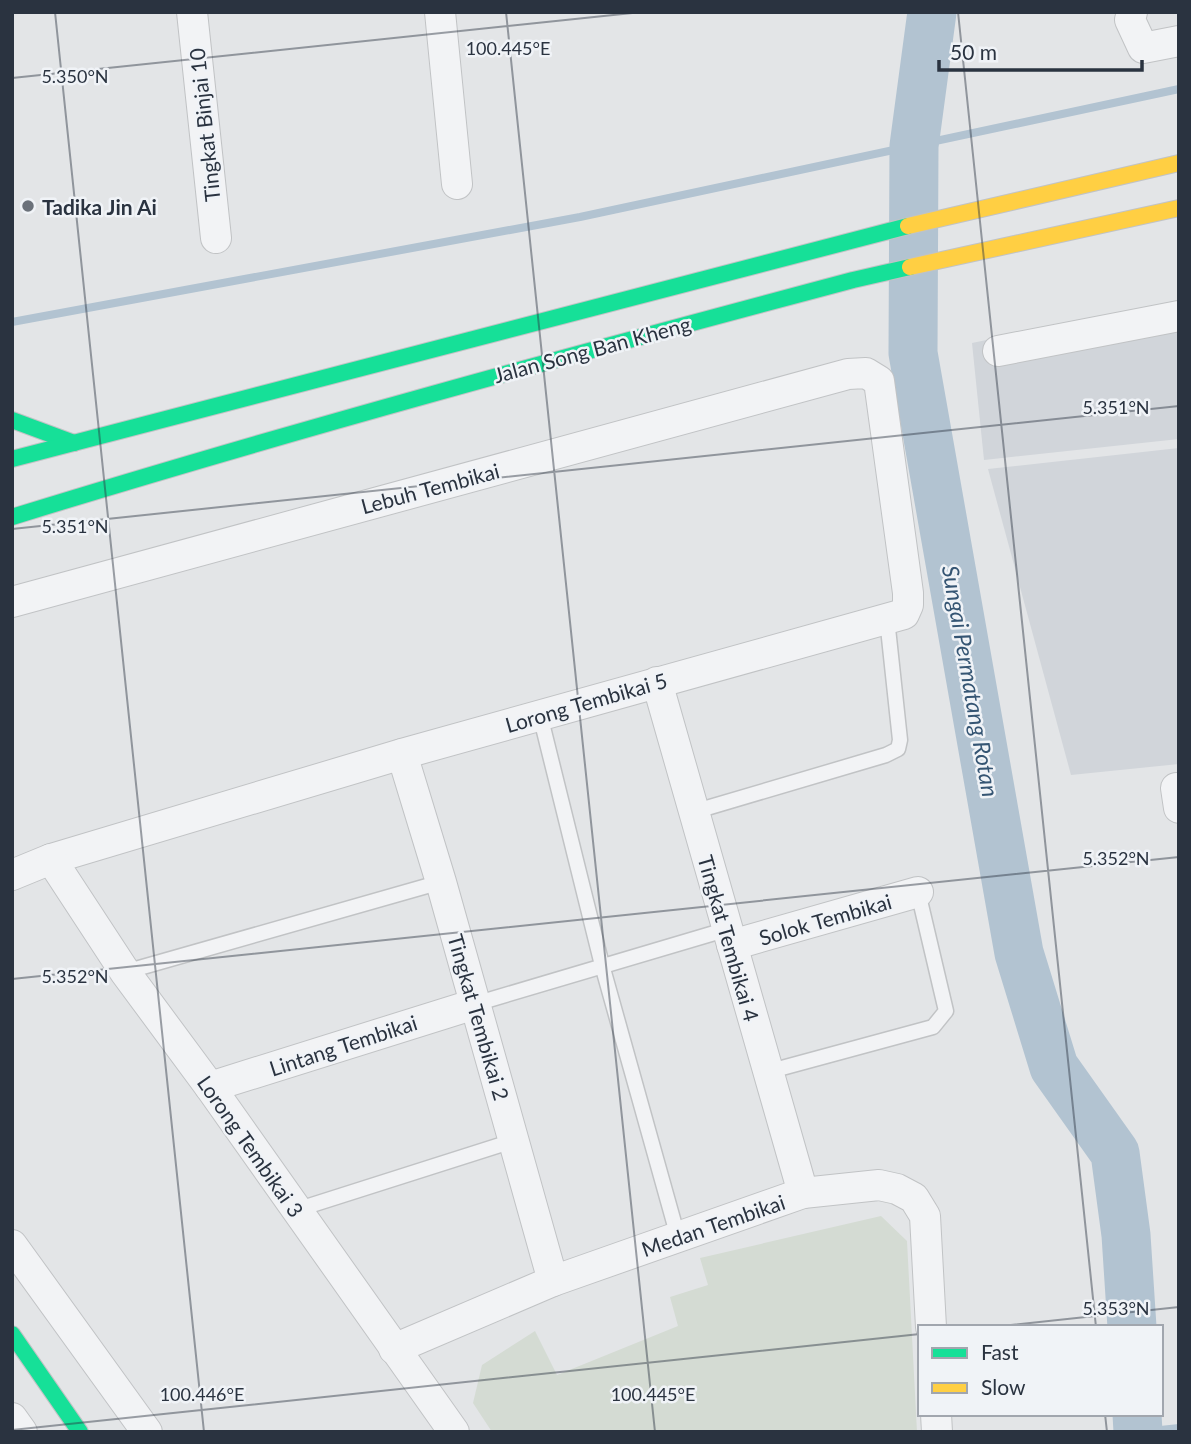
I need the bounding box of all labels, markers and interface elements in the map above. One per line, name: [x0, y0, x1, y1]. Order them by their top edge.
scale bar: [939, 28, 1142, 72]
text: 100.445°E: [466, 37, 550, 59]
text: 50 m: [950, 39, 997, 64]
street label: Tingkat Binjai 10: [184, 47, 224, 203]
text: 5.350°N: [41, 65, 109, 87]
place label: Tadika Jin Ai: [42, 194, 157, 219]
marker: Tadika Jin Ai: [20, 198, 36, 214]
street label: Jalan Song Ban Kheng: [491, 311, 693, 387]
text: 5.351°N: [1082, 396, 1150, 418]
street label: Lebuh Tembikai: [358, 458, 502, 518]
text: 5.351°N: [41, 515, 109, 537]
water label: Sungai Permatang Rotan: [937, 563, 1005, 799]
street label: Lorong Tembikai 5: [502, 667, 670, 737]
text: 5.352°N: [1082, 847, 1150, 869]
street label: Tingkat Tembikai 4: [693, 852, 765, 1024]
street label: Solok Tembikai: [756, 888, 894, 950]
street label: Tingkat Tembikai 2: [443, 931, 515, 1103]
text: 5.352°N: [41, 965, 109, 987]
street label: Lintang Tembikai: [266, 1009, 420, 1081]
street label: Lorong Tembikai 3: [193, 1070, 309, 1222]
street label: Medan Tembikai: [638, 1189, 788, 1261]
text: 5.353°N: [1082, 1297, 1150, 1319]
legend: [918, 1325, 1163, 1416]
text: Fast: [981, 1339, 1019, 1364]
text: Slow: [981, 1374, 1026, 1399]
text: 100.446°E: [160, 1383, 244, 1405]
text: 100.445°E: [611, 1383, 695, 1405]

